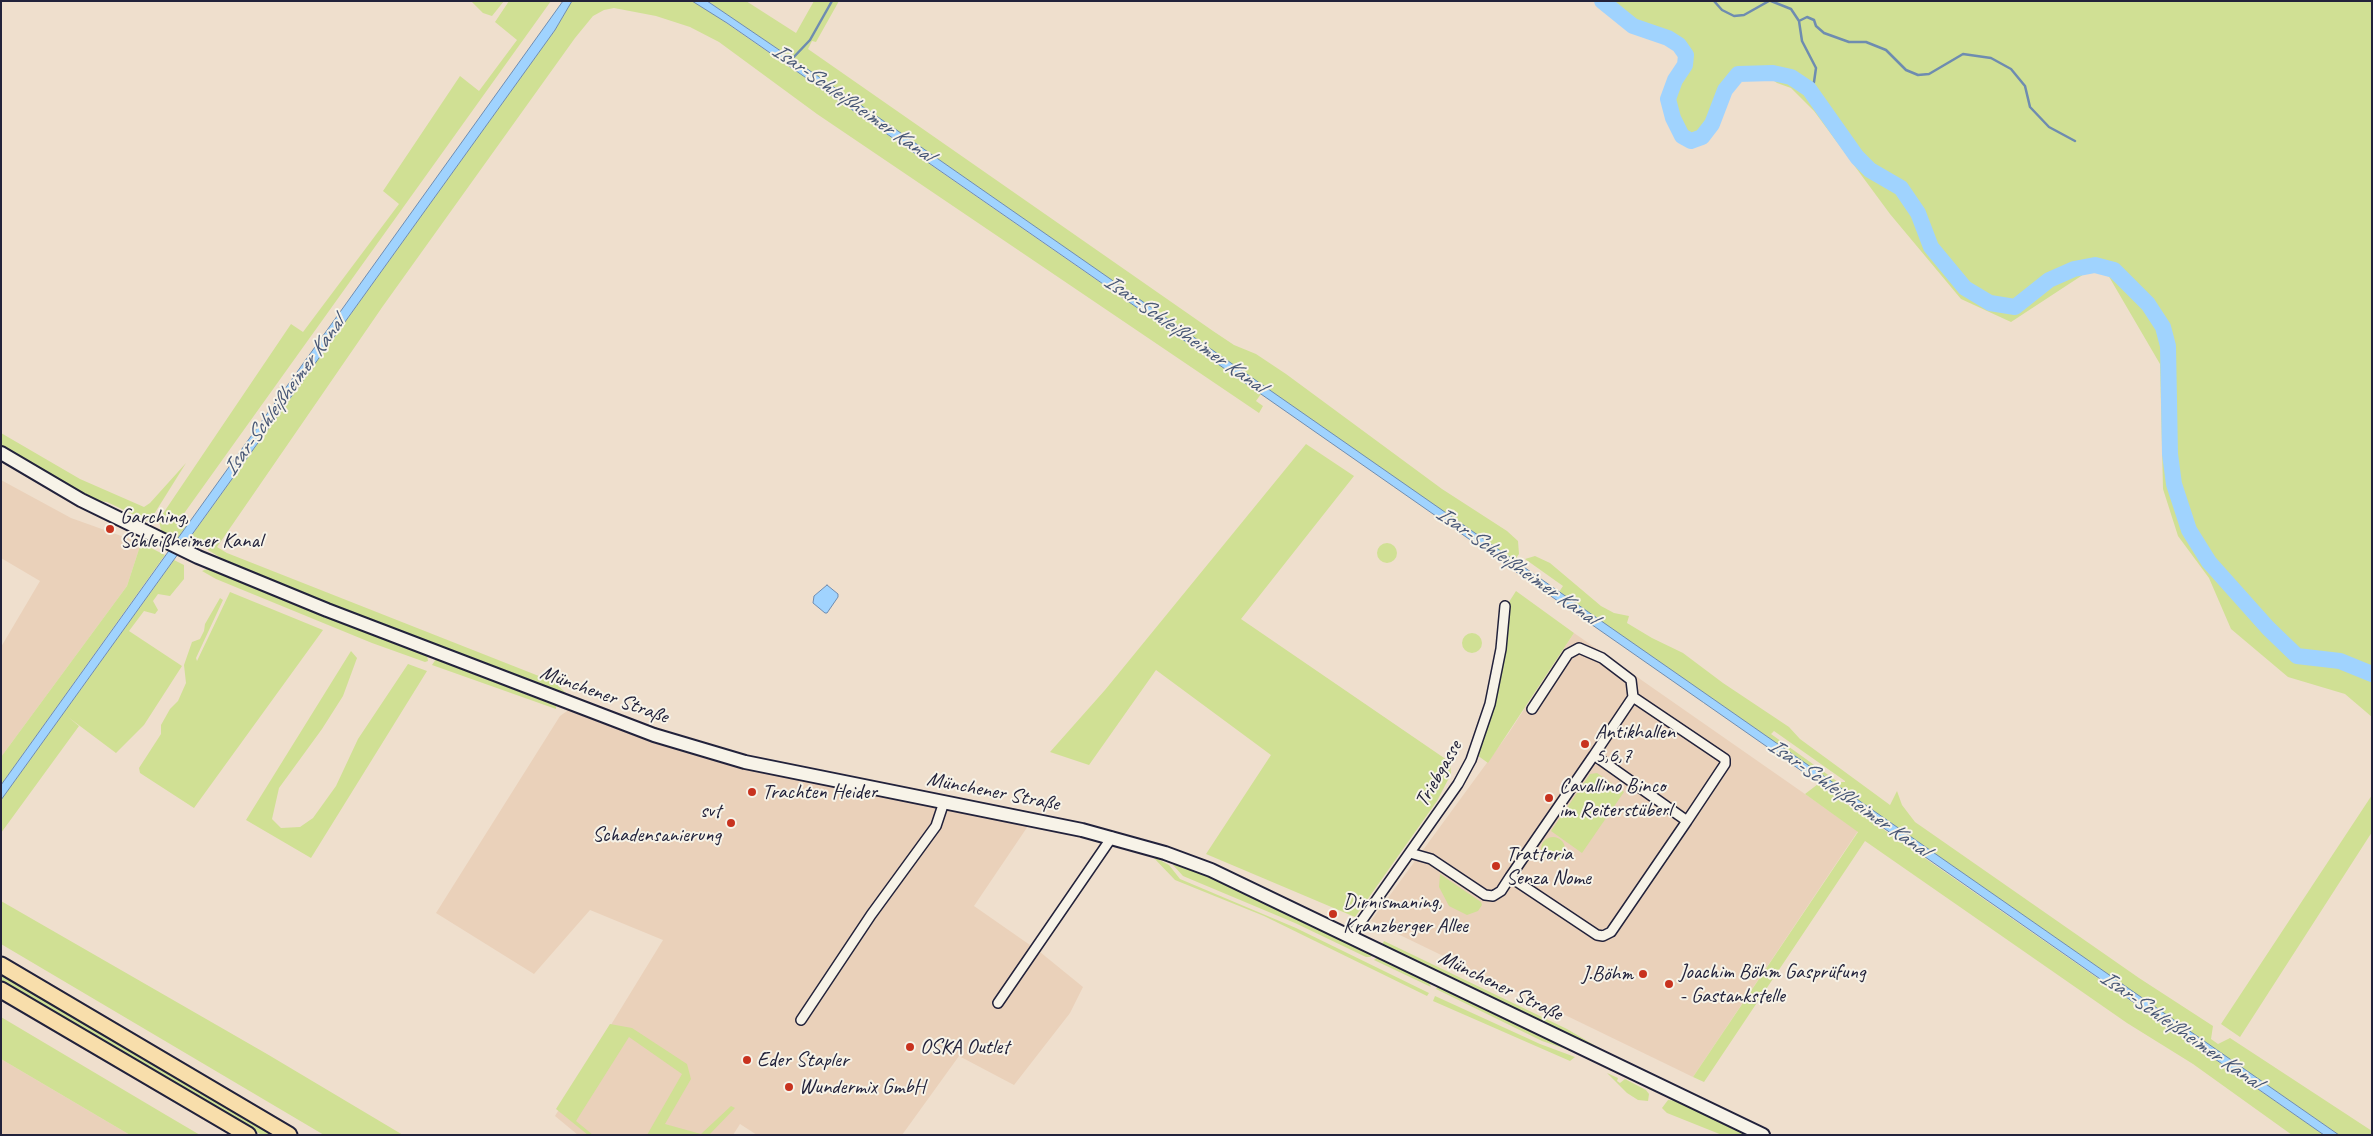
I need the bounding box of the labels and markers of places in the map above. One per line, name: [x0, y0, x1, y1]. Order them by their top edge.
place label: Garching, Schleißheimer Kanal: [120, 504, 262, 554]
marker: Garching, Schleißheimer Kanal: [104, 523, 116, 535]
place label: Antikhallen 5,6,7: [1595, 719, 1675, 769]
marker: Antikhallen 5,6,7: [1579, 738, 1591, 750]
place label: Cavallino Binco im Reiterstüberl: [1559, 773, 1672, 823]
place label: Trachten Heider: [762, 779, 877, 805]
marker: Trachten Heider: [746, 786, 758, 798]
marker: Cavallino Binco im Reiterstüberl: [1543, 792, 1555, 804]
place label: svt Schadensanierung: [592, 798, 721, 848]
marker: svt Schadensanierung: [725, 817, 737, 829]
place label: Trattoria Senza Nome: [1506, 841, 1591, 891]
marker: Trattoria Senza Nome: [1490, 860, 1502, 872]
place label: Dirnismaning, Kranzberger Allee: [1343, 889, 1468, 939]
marker: Dirnismaning, Kranzberger Allee: [1327, 908, 1339, 920]
place label: Joachim Böhm Gasprüfung - Gastankstelle: [1679, 959, 1865, 1009]
place label: J.Böhm: [1581, 961, 1633, 987]
marker: J.Böhm: [1637, 968, 1649, 980]
marker: Joachim Böhm Gasprüfung - Gastankstelle: [1663, 978, 1675, 990]
place label: OSKA Outlet: [920, 1034, 1009, 1060]
marker: OSKA Outlet: [904, 1041, 916, 1053]
place label: Eder Stapler: [757, 1047, 848, 1073]
marker: Eder Stapler: [741, 1054, 753, 1066]
place label: Wundermix GmbH: [799, 1074, 925, 1100]
marker: Wundermix GmbH: [783, 1081, 795, 1093]

